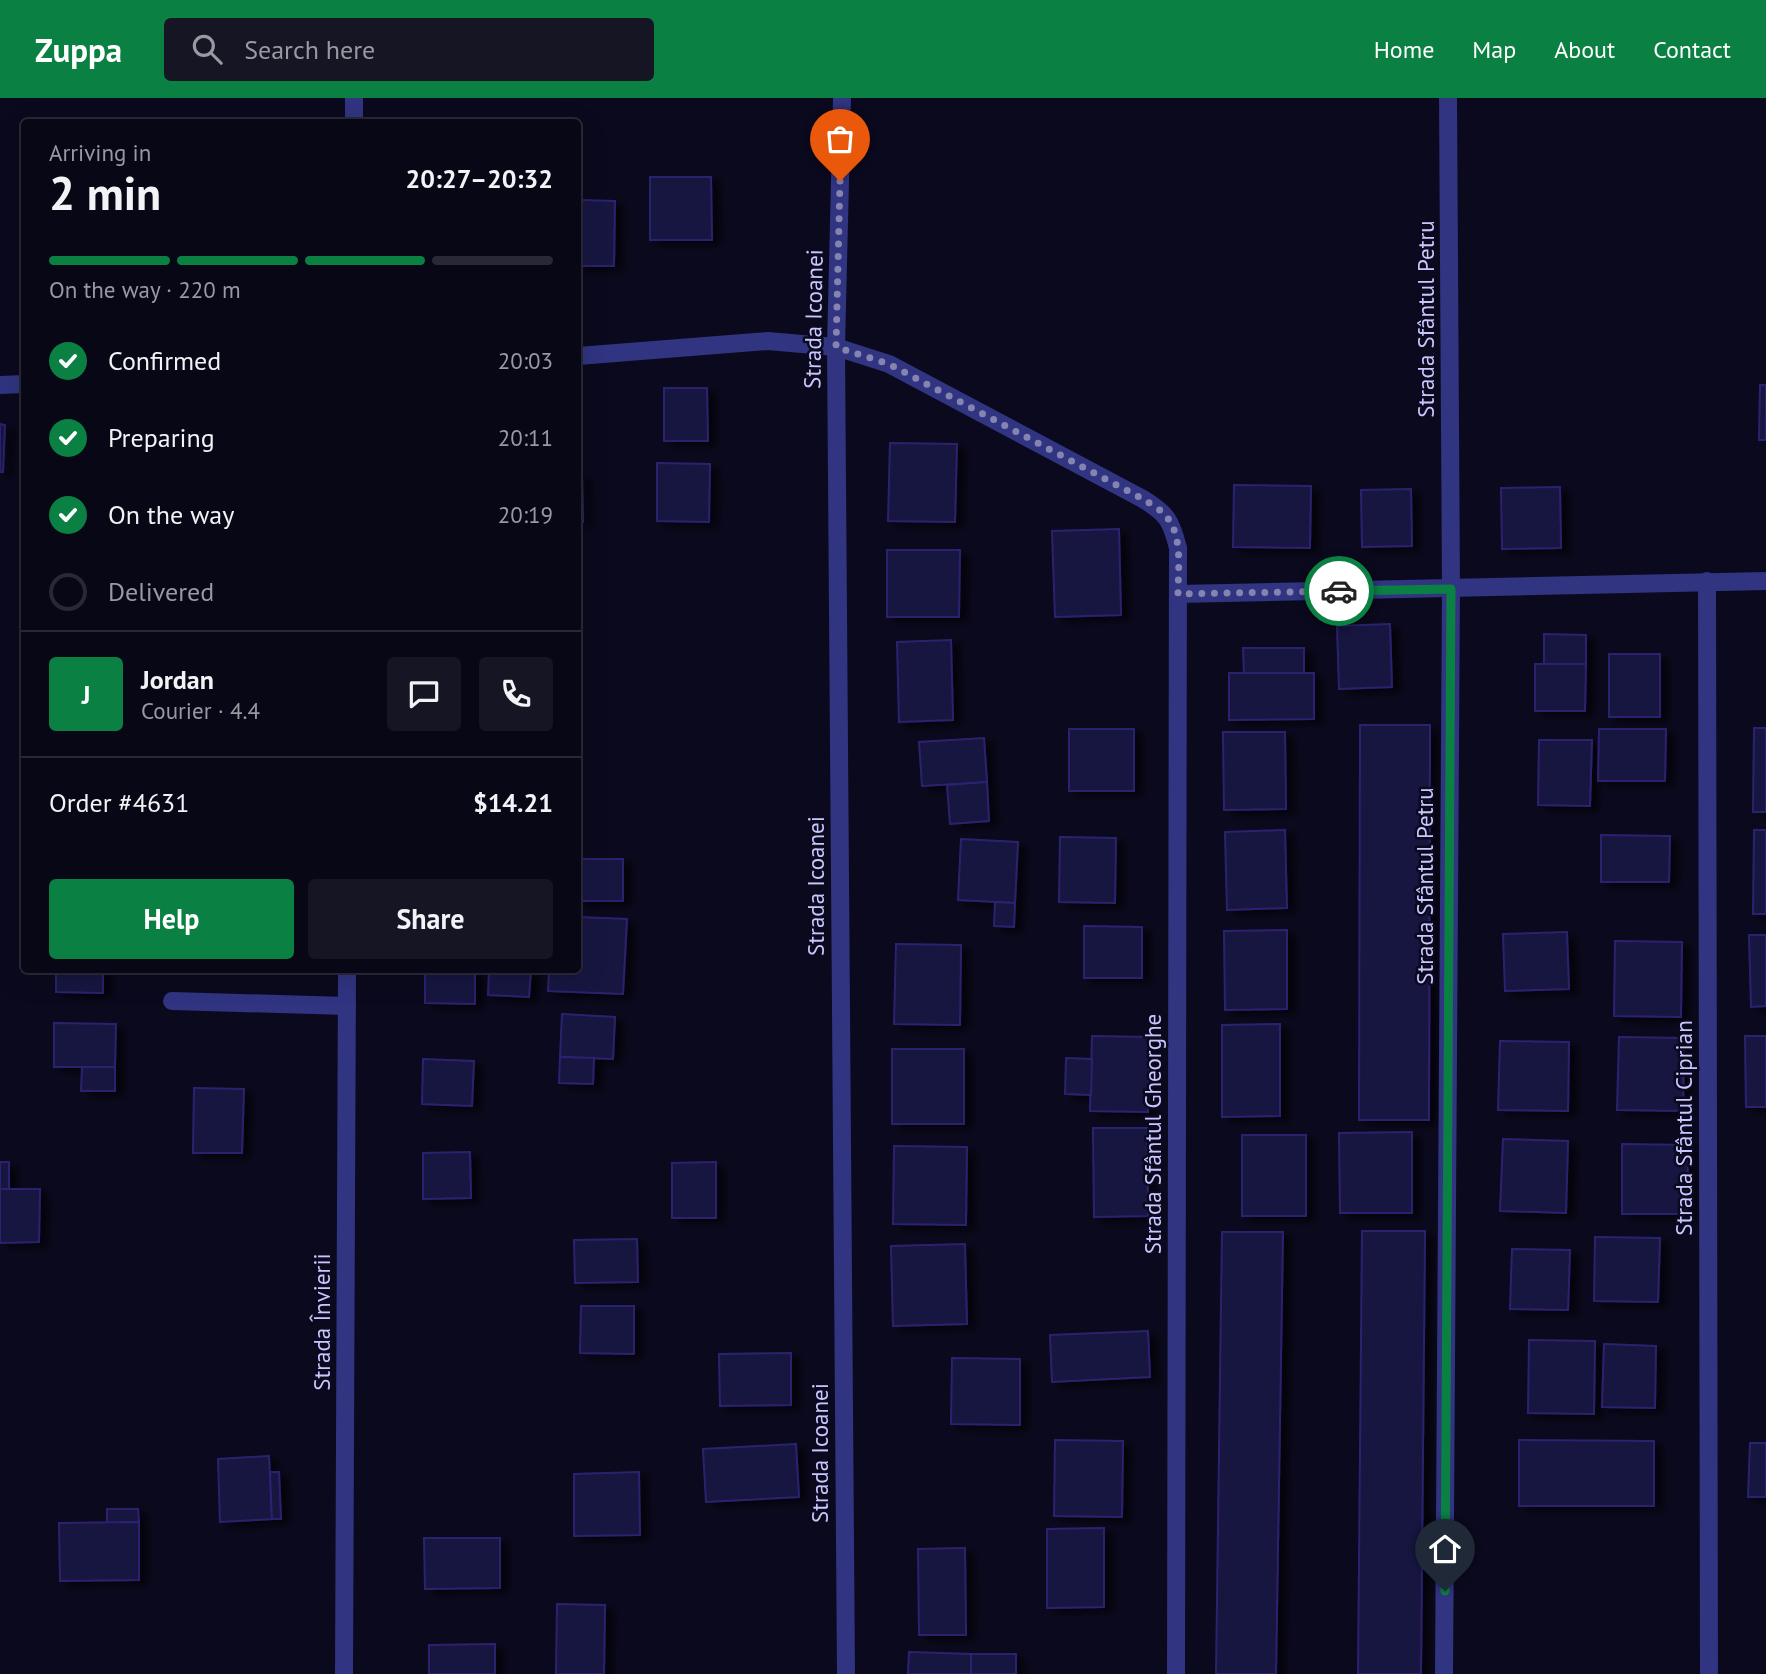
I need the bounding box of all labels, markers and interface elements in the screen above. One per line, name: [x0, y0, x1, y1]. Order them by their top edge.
search box: [164, 18, 654, 81]
text: Zuppa: [35, 28, 122, 71]
icon: search: [188, 30, 226, 68]
text: Search here: [244, 33, 375, 66]
text: Home: [1374, 34, 1434, 65]
text: Map: [1472, 34, 1516, 65]
text: About: [1554, 34, 1615, 65]
text: Contact: [1653, 34, 1731, 65]
pin: [810, 109, 870, 181]
icon: bag: [821, 120, 859, 158]
text: Arriving in: [49, 138, 151, 167]
text: 20:27–20:32: [406, 162, 553, 195]
text: 2 min: [49, 163, 161, 223]
street label: Strada Sfântul Petru: [1411, 220, 1440, 418]
street label: Strada Icoanei: [797, 249, 829, 389]
text: On the way · 220 m: [49, 275, 241, 304]
icon: check: [49, 342, 87, 380]
text: Confirmed: [108, 344, 221, 377]
text: 20:03: [498, 346, 553, 375]
icon: check: [49, 419, 87, 457]
text: Preparing: [108, 421, 215, 454]
text: 20:11: [498, 423, 553, 452]
icon: check: [49, 496, 87, 534]
text: On the way: [108, 498, 234, 531]
text: 20:19: [498, 500, 553, 529]
courier: [1304, 556, 1374, 626]
icon: car: [1320, 572, 1358, 610]
text: Delivered: [108, 575, 214, 608]
button: chat: [387, 657, 461, 731]
button: phone: [479, 657, 553, 731]
text: Jordan: [141, 663, 214, 696]
text: J: [82, 678, 90, 711]
text: Courier · 4.4: [141, 696, 260, 725]
text: Order #4631: [49, 786, 189, 819]
text: $14.21: [473, 786, 553, 819]
street label: Strada Sfântul Petru: [1410, 787, 1439, 985]
street label: Strada Icoanei: [801, 816, 830, 956]
button: Help: [49, 879, 294, 959]
button: Share: [308, 879, 553, 959]
street label: Strada Sfântul Gheorghe: [1138, 1014, 1167, 1254]
street label: Strada Sfântul Ciprian: [1669, 1020, 1698, 1236]
street label: Strada Învierii: [307, 1253, 336, 1391]
street label: Strada Icoanei: [805, 1383, 834, 1523]
pin: [1415, 1519, 1475, 1591]
icon: home: [1426, 1530, 1464, 1568]

